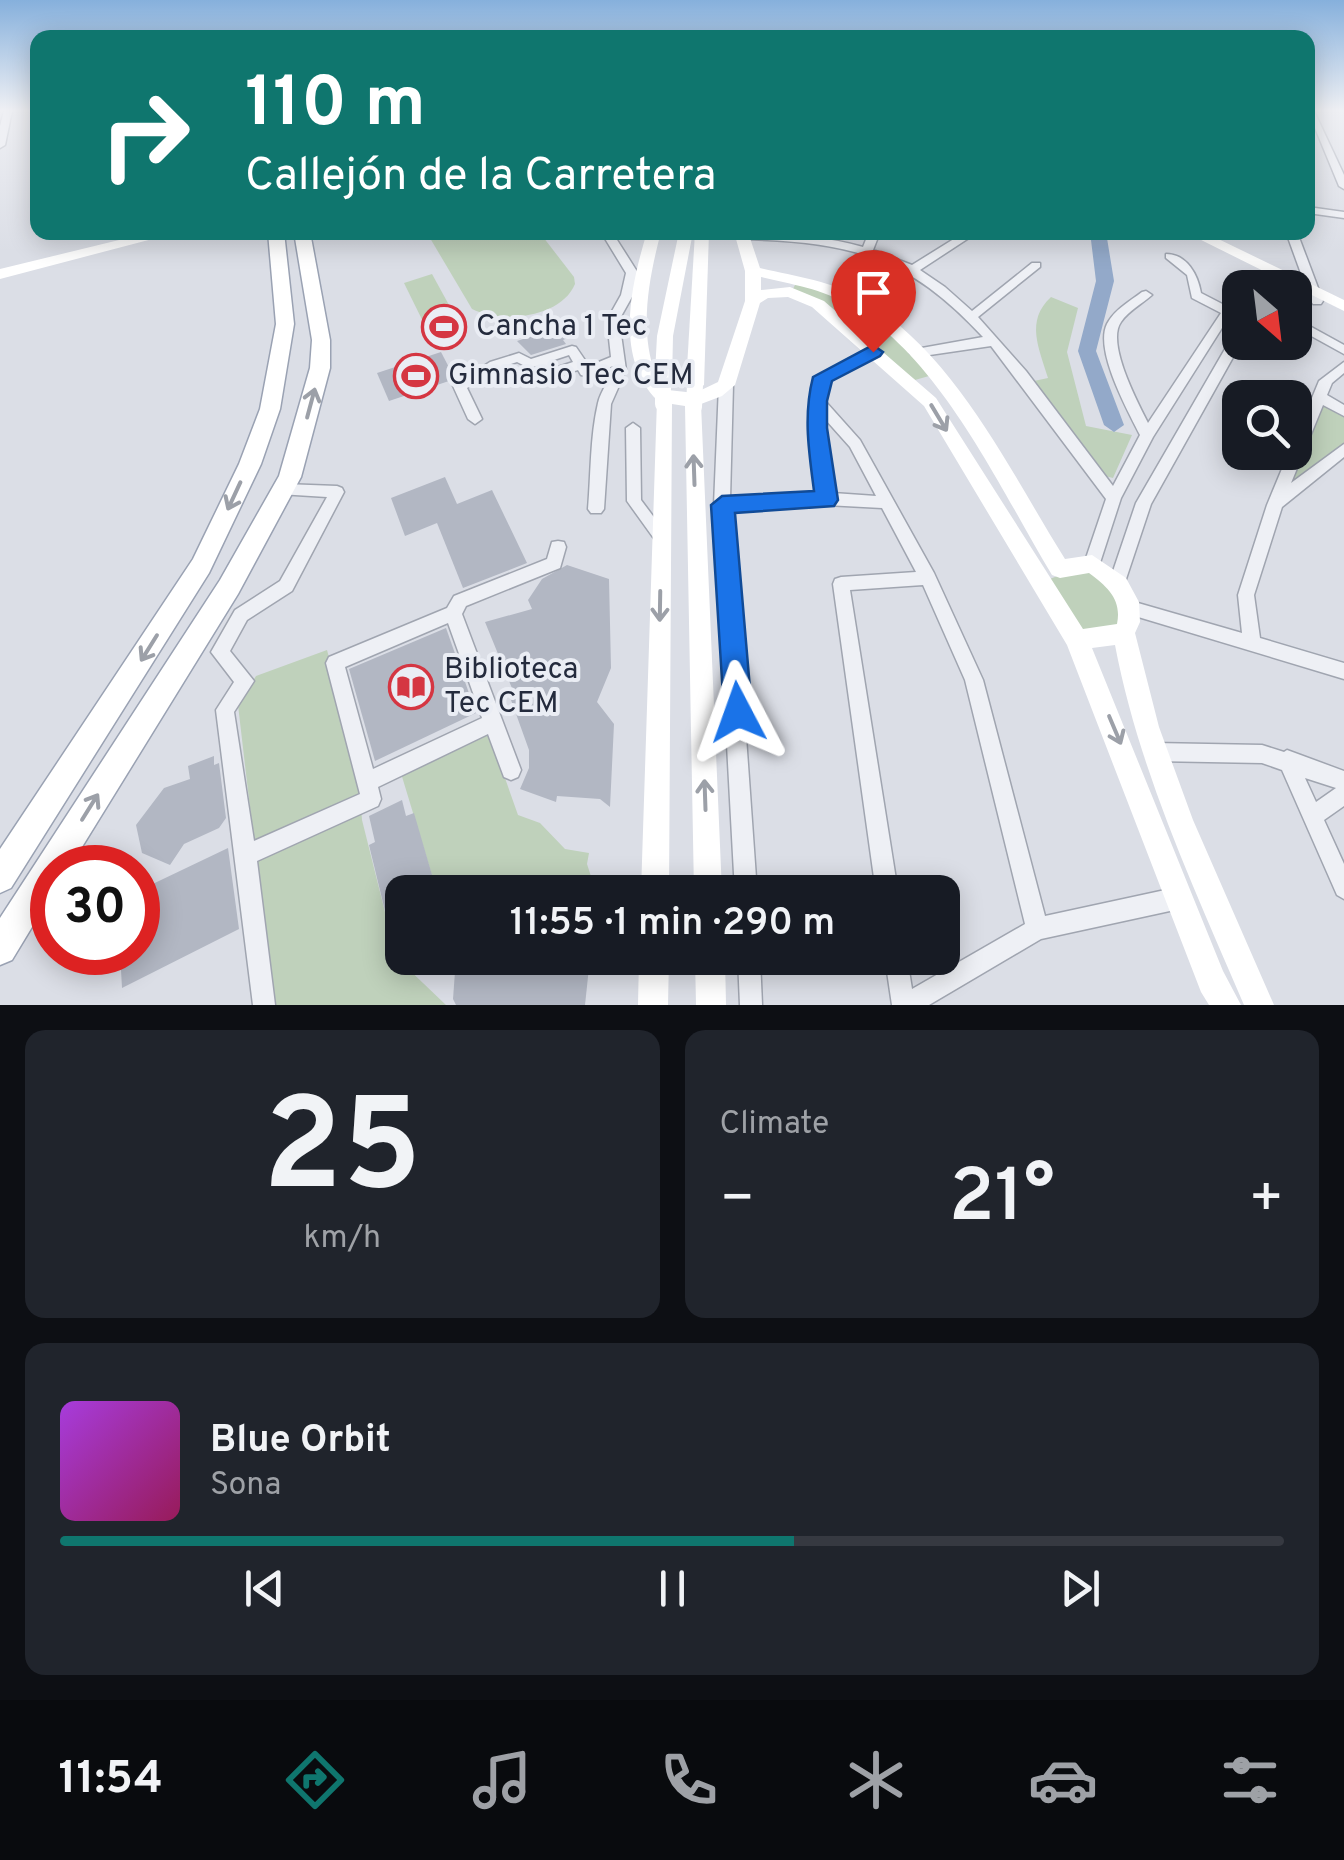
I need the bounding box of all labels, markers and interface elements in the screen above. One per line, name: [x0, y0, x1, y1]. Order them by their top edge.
text: 110 m: [245, 62, 426, 151]
icon: right: [80, 70, 210, 200]
text: Callejón de la Carretera: [245, 149, 716, 206]
pin: [831, 250, 916, 353]
icon: arrive: [846, 265, 901, 320]
north arrow: [1222, 270, 1312, 360]
map controls: [1222, 270, 1312, 470]
sports icon: Cancha 1 Tec: [421, 304, 467, 350]
place label: Cancha 1 Tec: [476, 309, 647, 346]
sports icon: Gimnasio Tec CEM: [393, 353, 439, 399]
place label: Gimnasio Tec CEM: [448, 358, 694, 395]
button: search: [1222, 380, 1312, 470]
one-way arrow: [302, 388, 321, 419]
one-way arrow: [929, 403, 949, 432]
one-way arrow: [685, 455, 704, 487]
one-way arrow: [224, 480, 243, 510]
one-way arrow: [650, 590, 669, 622]
one-way arrow: [139, 634, 160, 662]
place label: Biblioteca Tec CEM: [444, 652, 578, 723]
position arrow: [686, 660, 790, 764]
library icon: Biblioteca Tec CEM: [388, 664, 434, 710]
one-way arrow: [1107, 714, 1125, 744]
one-way arrow: [696, 780, 715, 812]
one-way arrow: [79, 793, 100, 822]
speed limit sign: 30: [30, 845, 160, 975]
text: 11:55 · 1 min · 290 m: [510, 900, 835, 949]
text: 25: [263, 1071, 422, 1236]
text: Climate: [720, 1105, 829, 1145]
text: 21°: [949, 1153, 1055, 1248]
text: −: [720, 1166, 755, 1236]
text: +: [1249, 1166, 1284, 1236]
text: km/h: [303, 1219, 381, 1259]
text: Blue Orbit: [210, 1417, 391, 1466]
text: Sona: [210, 1466, 281, 1506]
icon: previous: [237, 1561, 292, 1616]
icon: pause: [645, 1561, 700, 1616]
icon: next: [1053, 1561, 1108, 1616]
icon: directions: [280, 1745, 350, 1815]
icon: music: [467, 1745, 537, 1815]
icon: phone: [654, 1745, 724, 1815]
icon: climate: [841, 1745, 911, 1815]
icon: car: [1028, 1745, 1098, 1815]
icon: filters: [1215, 1745, 1285, 1815]
text: 11:54: [59, 1752, 163, 1809]

